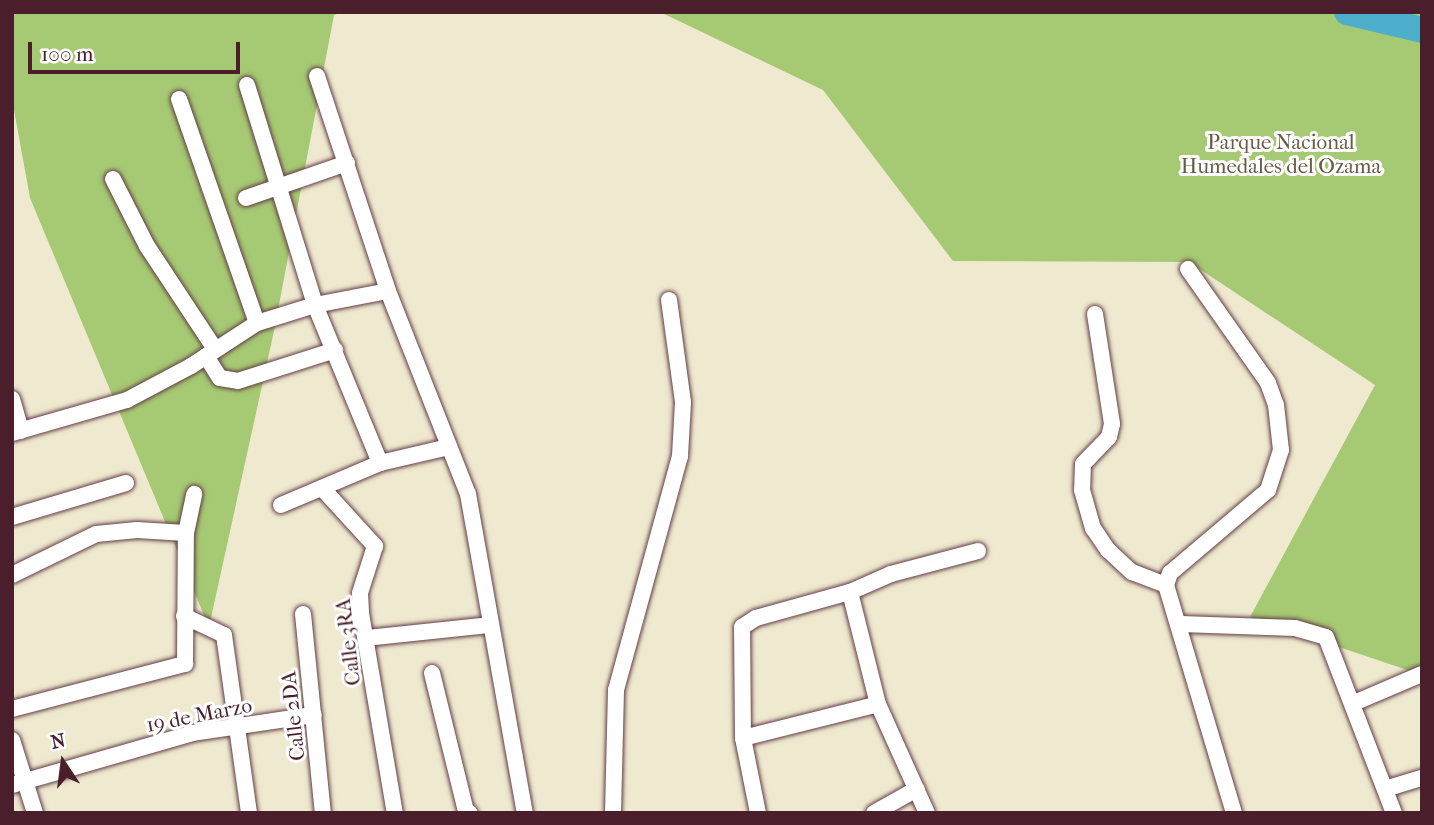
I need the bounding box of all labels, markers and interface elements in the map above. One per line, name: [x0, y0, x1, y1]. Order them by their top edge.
scale bar: [32, 28, 243, 72]
text: 100 m: [41, 42, 94, 66]
park label: Parque Nacional Humedales del Ozama: [1181, 129, 1381, 179]
street label: Calle 3RA: [330, 597, 366, 687]
street label: Calle 2DA: [276, 670, 310, 762]
street label: 19 de Marzo: [144, 692, 254, 738]
north arrow: [28, 727, 98, 797]
text: N: [49, 729, 68, 754]

